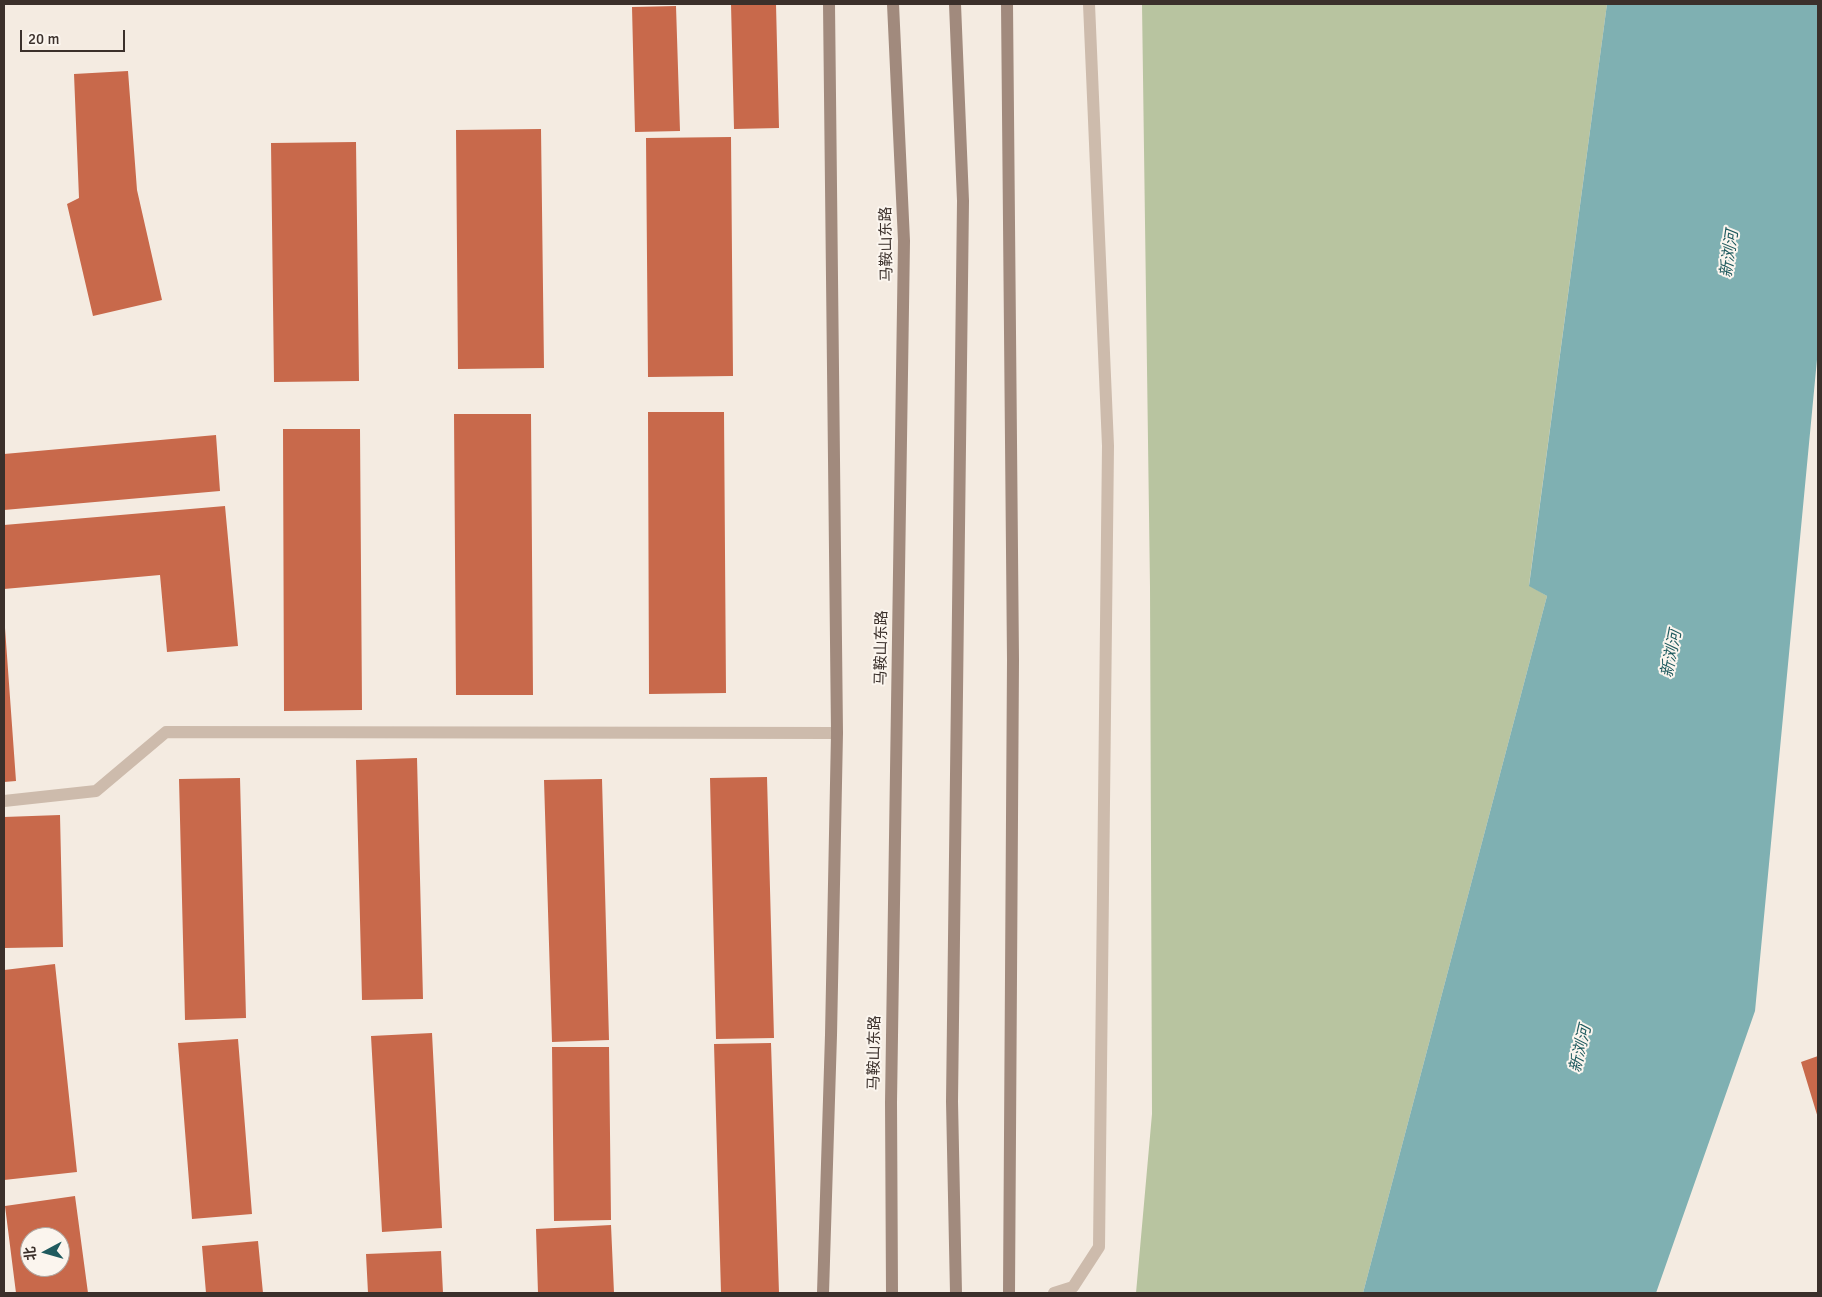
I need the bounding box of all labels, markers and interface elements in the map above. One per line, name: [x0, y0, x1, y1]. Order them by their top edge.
scale bar: [22, 20, 128, 52]
text: 20 m: [28, 30, 59, 48]
street label: 马鞍山东路: [877, 206, 897, 282]
water label: 新浏河: [1717, 229, 1743, 279]
street label: 马鞍山东路: [872, 610, 892, 686]
water label: 新浏河: [1658, 629, 1686, 679]
street label: 马鞍山东路: [865, 1015, 885, 1091]
water label: 新浏河: [1566, 1023, 1596, 1075]
north arrow: [20, 1227, 70, 1277]
text: 北: [21, 1246, 40, 1261]

